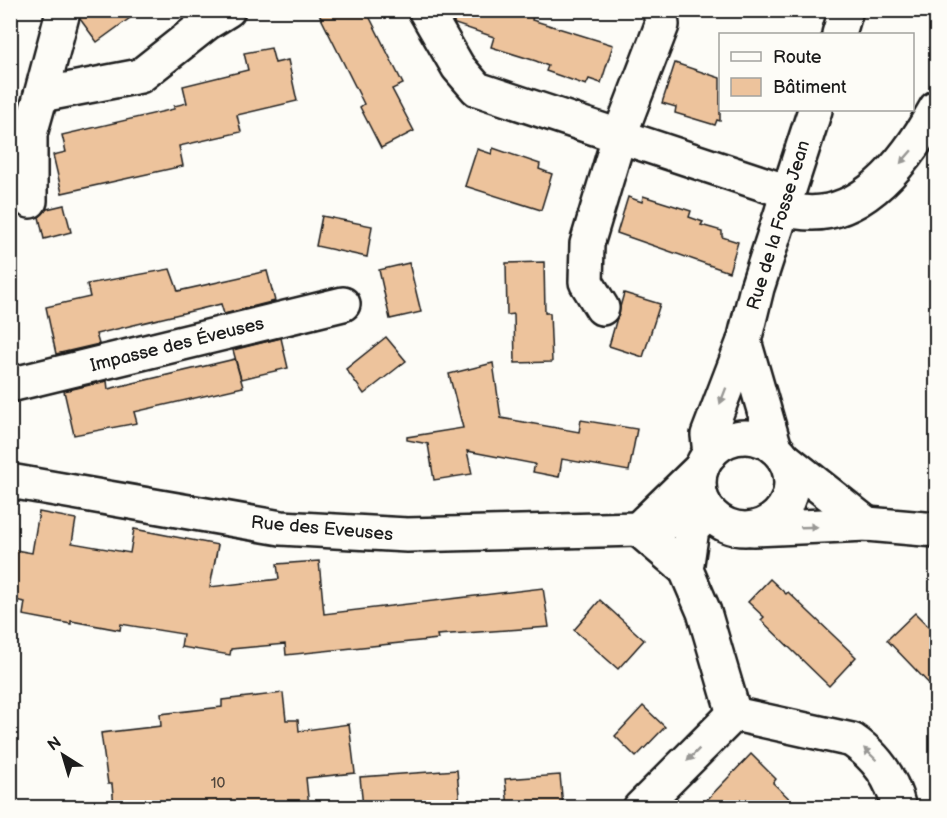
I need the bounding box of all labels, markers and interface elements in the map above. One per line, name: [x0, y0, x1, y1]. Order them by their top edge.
legend: [719, 33, 914, 111]
text: Route: [773, 47, 822, 68]
text: Bâtiment: [773, 77, 847, 98]
street label: Rue de la Fosse Jean: [743, 138, 814, 312]
one-way arrow: [899, 149, 912, 165]
street label: Impasse des Éveuses: [88, 311, 266, 376]
one-way arrow: [718, 387, 728, 405]
street label: Rue des Eveuses: [250, 512, 394, 545]
one-way arrow: [799, 522, 818, 531]
north arrow: [33, 725, 93, 785]
text: N: [44, 733, 65, 755]
one-way arrow: [685, 748, 700, 762]
one-way arrow: [864, 748, 878, 762]
house number: 10: [211, 774, 225, 793]

